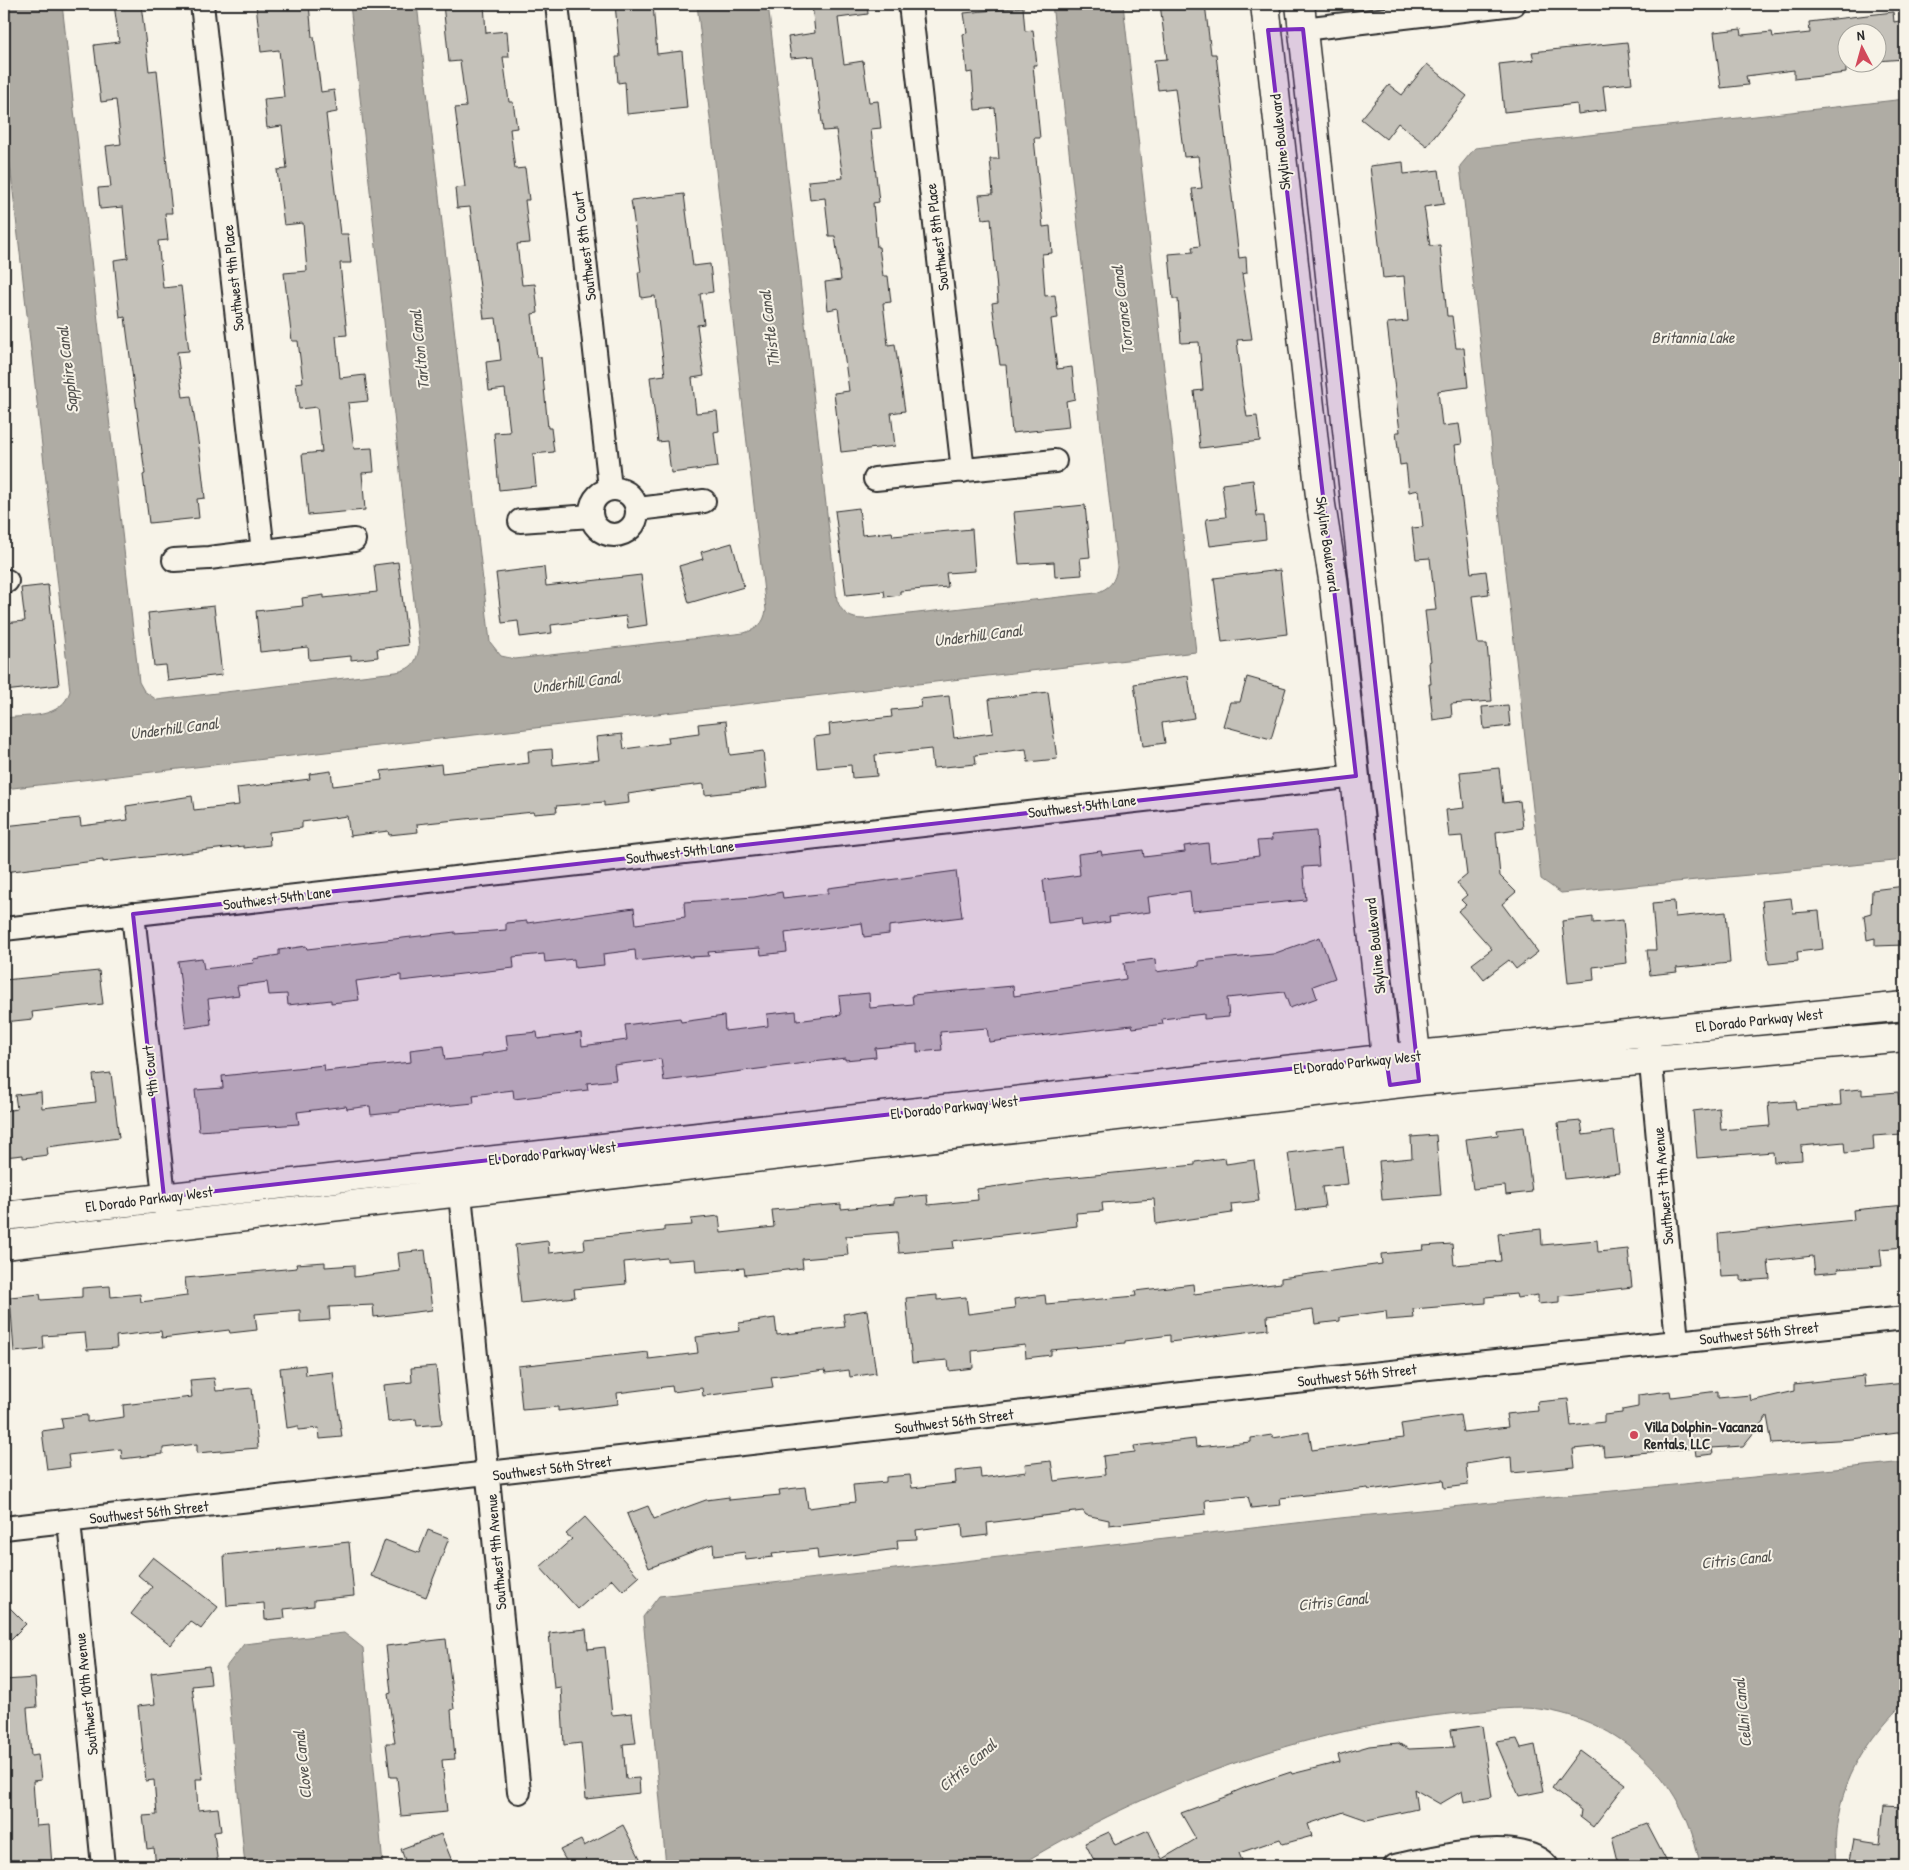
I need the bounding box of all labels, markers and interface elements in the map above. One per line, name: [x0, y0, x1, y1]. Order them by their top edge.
north arrow: [1836, 22, 1886, 72]
text: N: [1856, 25, 1866, 44]
street label: Skyline Boulevard: [1265, 93, 1295, 191]
street label: Southwest 8th Place: [920, 182, 954, 292]
street label: Southwest 8th Court: [567, 189, 601, 302]
street label: Southwest 9th Place: [217, 224, 249, 332]
water label: Torrance Canal: [1106, 264, 1138, 355]
water label: Thistle Canal: [753, 289, 785, 368]
water label: Tarlton Canal: [404, 308, 434, 391]
water label: Sapphire Canal: [51, 325, 83, 414]
water label: Britannia Lake: [1652, 326, 1735, 348]
street label: Skyline Boulevard: [1311, 495, 1345, 593]
water label: Underhill Canal: [933, 619, 1024, 651]
water label: Underhill Canal: [531, 666, 622, 698]
water label: Underhill Canal: [129, 712, 220, 744]
street label: Southwest 54th Lane: [1027, 789, 1137, 823]
street label: Southwest 54th Lane: [625, 835, 735, 869]
street label: Southwest 54th Lane: [222, 881, 332, 915]
street label: Skyline Boulevard: [1360, 897, 1390, 995]
street label: El Dorado Parkway West: [1694, 1003, 1825, 1037]
street label: 9th Court: [137, 1043, 163, 1098]
street label: El Dorado Parkway West: [1292, 1045, 1423, 1079]
street label: El Dorado Parkway West: [889, 1090, 1020, 1124]
street label: Southwest 7th Avenue: [1647, 1126, 1679, 1246]
street label: El Dorado Parkway West: [487, 1136, 618, 1170]
street label: El Dorado Parkway West: [84, 1181, 215, 1217]
street label: Southwest 56th Street: [1698, 1316, 1821, 1350]
street label: Southwest 56th Street: [1296, 1358, 1419, 1392]
street label: Southwest 56th Street: [893, 1403, 1016, 1439]
place label: Villa Dolphin-Vacanza Rentals, LLC: [1644, 1416, 1763, 1454]
marker: Villa Dolphin-Vacanza Rentals, LLC: [1628, 1429, 1640, 1441]
street label: Southwest 56th Street: [491, 1450, 614, 1486]
street label: Southwest 9th Avenue: [480, 1493, 512, 1611]
street label: Southwest 56th Street: [88, 1495, 211, 1529]
water label: Citris Canal: [1700, 1544, 1773, 1574]
water label: Citris Canal: [1297, 1586, 1370, 1616]
street label: Southwest 10th Avenue: [69, 1632, 103, 1756]
water label: Cellni Canal: [1727, 1677, 1757, 1749]
water label: Clove Canal: [287, 1729, 317, 1800]
water label: Citris Canal: [933, 1733, 1001, 1796]

